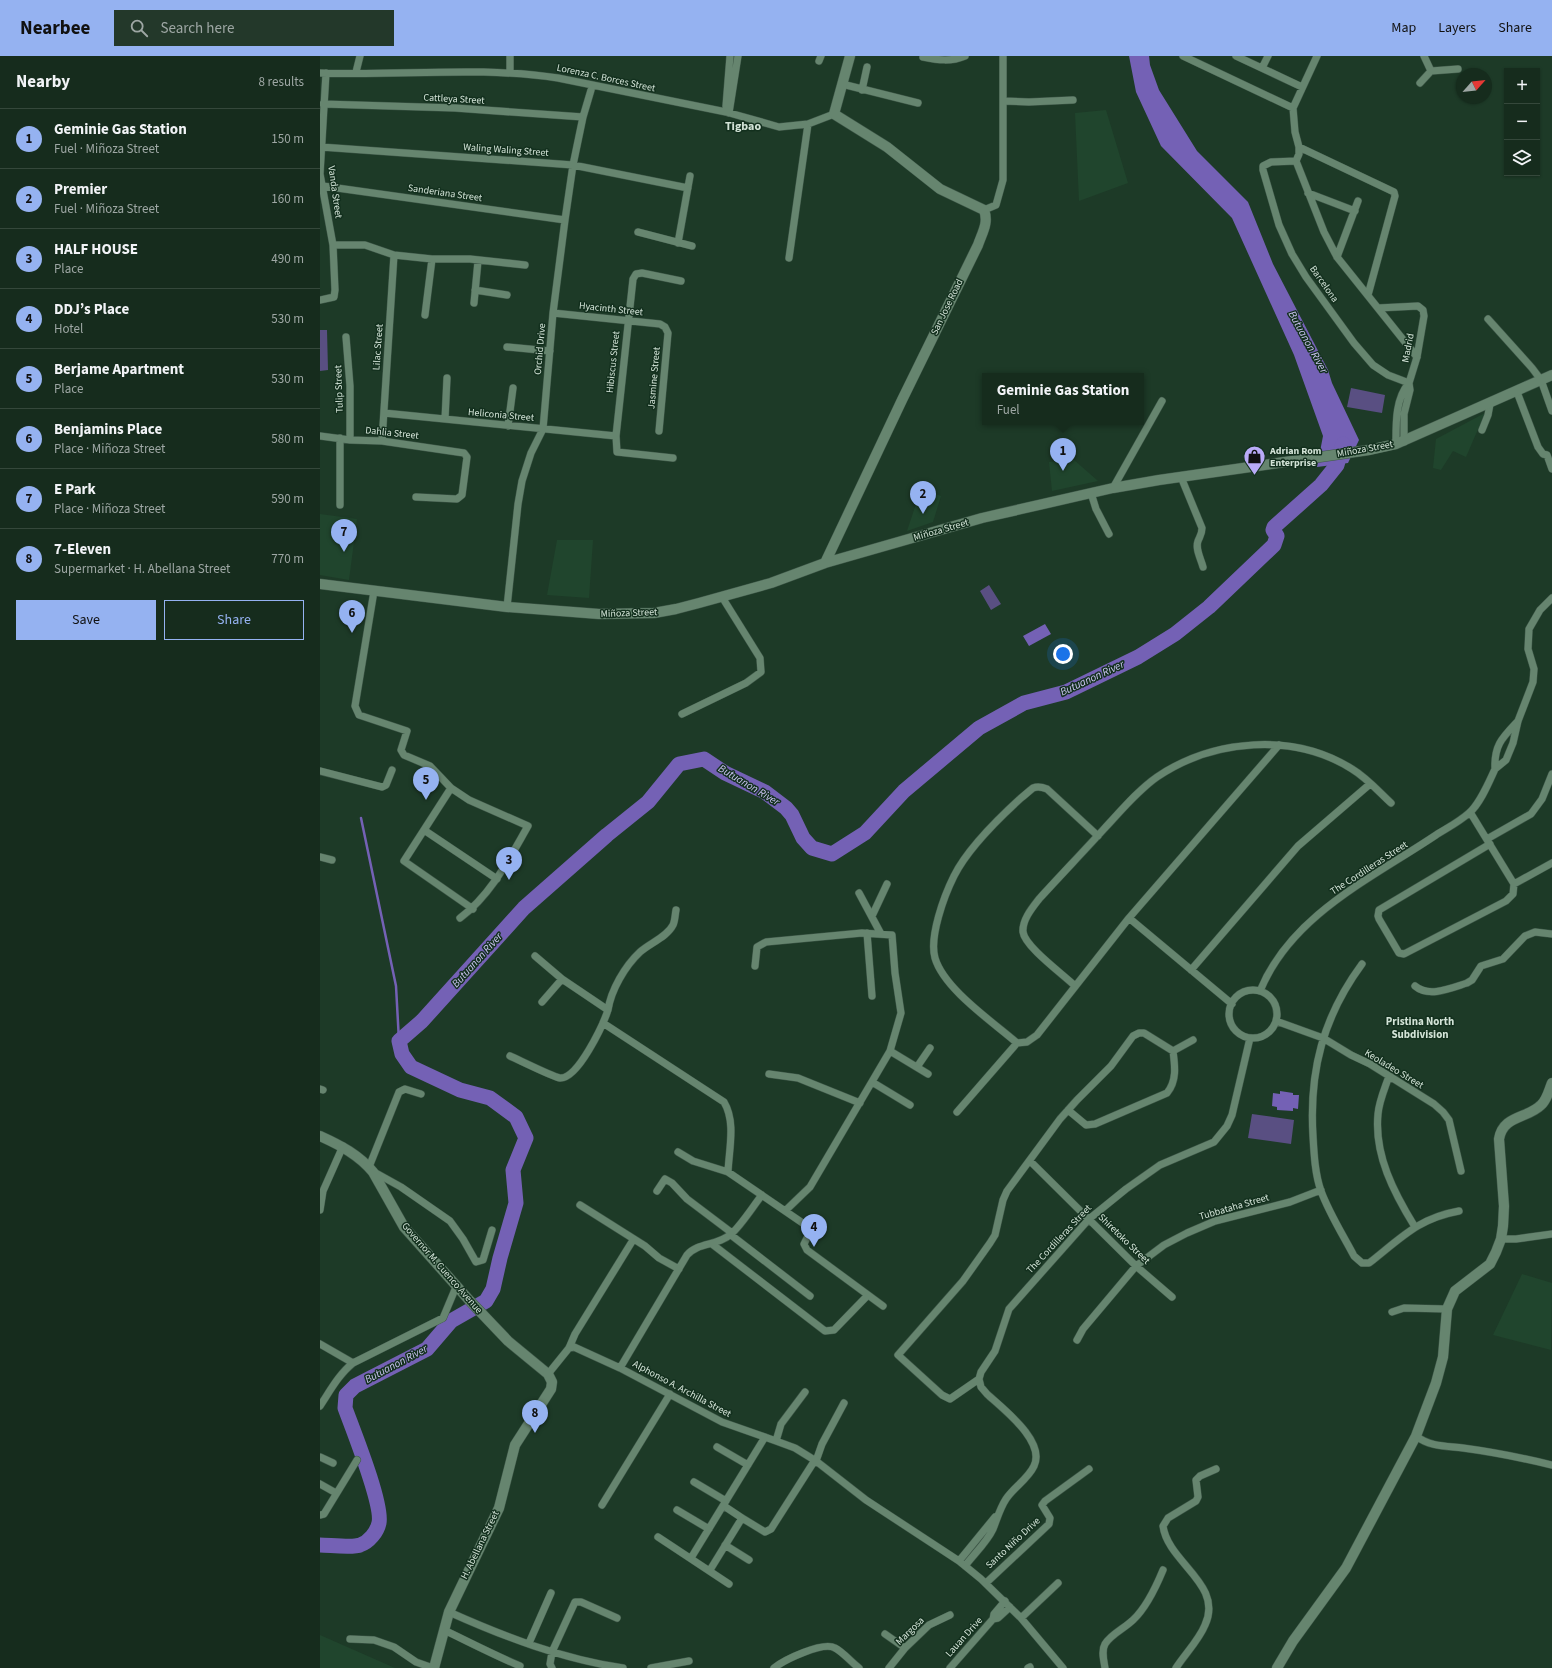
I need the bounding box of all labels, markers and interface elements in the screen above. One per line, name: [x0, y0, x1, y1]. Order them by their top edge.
search box: [114, 10, 394, 46]
text: Nearbee: [20, 15, 90, 42]
icon: search: [128, 17, 150, 39]
text: Search here: [160, 18, 234, 39]
text: Map: [1391, 18, 1416, 38]
text: Layers: [1438, 18, 1476, 38]
text: Share: [1498, 18, 1532, 38]
street label: Lorenza C. Borces Street: [555, 61, 657, 95]
north arrow: [1456, 68, 1492, 104]
map controls: [1504, 68, 1540, 176]
button: +: [1504, 68, 1540, 104]
text: Nearby: [16, 70, 70, 94]
text: 8 results: [259, 73, 304, 91]
street label: Cattleya Street: [423, 90, 486, 108]
button: −: [1504, 104, 1540, 140]
district label: Tigbao: [725, 118, 761, 135]
text: Geminie Gas Station: [54, 119, 187, 140]
text: 1: [26, 130, 32, 148]
text: 150 m: [271, 130, 304, 148]
text: Fuel · Miñoza Street: [54, 140, 159, 158]
street label: Waling Waling Street: [463, 140, 550, 160]
button: layers: [1504, 140, 1540, 176]
street label: Vanda Street: [324, 165, 346, 220]
text: Premier: [54, 179, 107, 200]
street label: Sanderiana Street: [407, 181, 484, 205]
text: 2: [26, 190, 32, 208]
text: 160 m: [271, 190, 304, 208]
text: Fuel · Miñoza Street: [54, 200, 159, 218]
text: HALF HOUSE: [54, 239, 138, 260]
text: 3: [26, 250, 32, 268]
text: 490 m: [271, 250, 304, 268]
text: Place: [54, 260, 83, 278]
street label: Barcelona: [1306, 263, 1342, 305]
street label: San Jose Road: [927, 277, 967, 337]
text: DDJ’s Place: [54, 299, 129, 320]
street label: Hyacinth Street: [578, 299, 644, 319]
water label: Butuanon River: [1285, 308, 1332, 377]
text: 4: [26, 310, 32, 328]
text: 530 m: [271, 310, 304, 328]
text: Hotel: [54, 320, 83, 338]
street label: Lilac Street: [369, 323, 387, 371]
street label: Orchid Drive: [531, 323, 549, 375]
street label: Hibiscus Street: [603, 330, 623, 394]
street label: Madrid: [1398, 332, 1418, 364]
street label: Jasmine Street: [644, 346, 664, 410]
text: Berjame Apartment: [54, 359, 184, 380]
street label: Tulip Street: [331, 364, 347, 413]
text: 5: [26, 370, 32, 388]
text: 530 m: [271, 370, 304, 388]
popup: [982, 373, 1144, 425]
text: Place: [54, 380, 83, 398]
text: Geminie Gas Station: [997, 380, 1129, 401]
text: Fuel: [997, 401, 1020, 419]
street label: Heliconia Street: [467, 405, 535, 425]
text: Benjamins Place: [54, 419, 162, 440]
street label: Dahlia Street: [365, 423, 420, 443]
text: 6: [26, 430, 32, 448]
text: 580 m: [271, 430, 304, 448]
street label: Miñoza Street: [1336, 437, 1395, 461]
pin: 1: [1050, 438, 1076, 471]
text: Place · Miñoza Street: [54, 440, 165, 458]
shop icon: Adrian Rom Enterprise: [1242, 444, 1268, 477]
place label: Adrian Rom Enterprise: [1269, 444, 1321, 470]
text: E Park: [54, 479, 96, 500]
pin: 2: [910, 481, 936, 514]
text: 7: [26, 490, 32, 508]
text: 590 m: [271, 490, 304, 508]
text: Place · Miñoza Street: [54, 500, 165, 518]
street label: Miñoza Street: [912, 515, 971, 545]
pin: 7: [331, 519, 357, 552]
text: 7-Eleven: [54, 539, 111, 560]
text: 8: [26, 550, 32, 568]
text: 770 m: [271, 550, 304, 568]
text: Supermarket · H. Abellana Street: [54, 560, 230, 578]
button: Save: [16, 600, 156, 640]
button: Share: [164, 600, 304, 640]
pin: 6: [339, 600, 365, 633]
street label: Miñoza Street: [600, 605, 658, 621]
your location: [1053, 644, 1073, 664]
water label: Butuanon River: [1057, 656, 1128, 699]
water label: Butuanon River: [716, 761, 784, 810]
pin: 5: [413, 767, 439, 800]
street label: The Cordilleras Street: [1328, 837, 1411, 898]
pin: 3: [496, 847, 522, 880]
water label: Butuanon River: [448, 928, 507, 991]
district label: Pristina North Subdivision: [1386, 1014, 1454, 1042]
street label: Keoladeo Street: [1362, 1046, 1427, 1092]
street label: Tubbataha Street: [1198, 1190, 1271, 1224]
street label: The Cordilleras Street: [1023, 1201, 1095, 1277]
street label: Shiretoko Street: [1095, 1211, 1154, 1268]
pin: 4: [801, 1214, 827, 1247]
street label: Governor M. Cuenco Avenue: [398, 1219, 486, 1317]
water label: Butuanon River: [362, 1341, 431, 1387]
street label: Alphonso A. Archilla Street: [630, 1357, 734, 1421]
pin: 8: [522, 1400, 548, 1433]
street label: H. Abellana Street: [457, 1508, 503, 1582]
street label: Santo Niño Drive: [983, 1514, 1043, 1572]
street label: Margosa: [892, 1614, 928, 1648]
street label: Lauan Drive: [942, 1614, 986, 1660]

